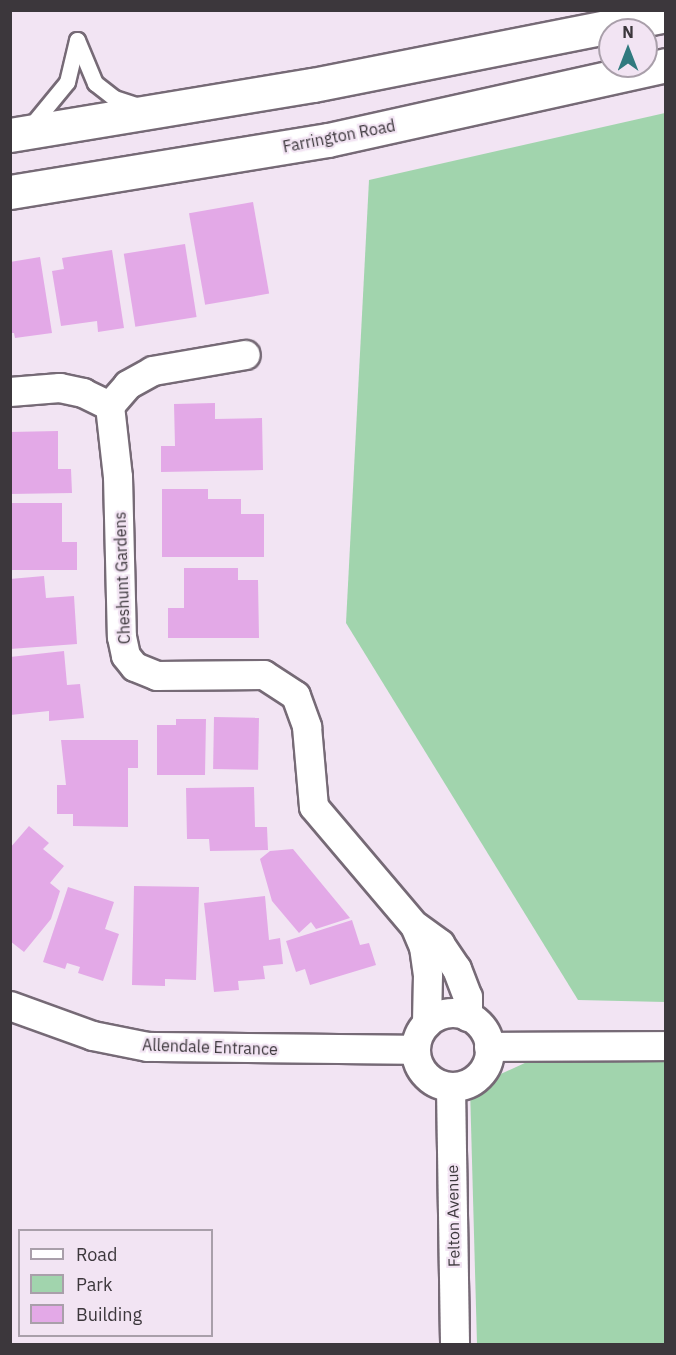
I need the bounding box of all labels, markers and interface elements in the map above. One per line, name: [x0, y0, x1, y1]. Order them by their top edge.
north arrow: [598, 18, 658, 78]
text: N: [622, 22, 634, 42]
street label: Farrington Road: [281, 116, 397, 156]
street label: Cheshunt Gardens: [110, 511, 134, 645]
street label: Allendale Entrance: [142, 1035, 278, 1059]
street label: Felton Avenue: [443, 1165, 463, 1267]
legend: [18, 1229, 213, 1337]
text: Road: [76, 1243, 117, 1266]
text: Park: [76, 1273, 112, 1296]
text: Building: [76, 1303, 142, 1326]

